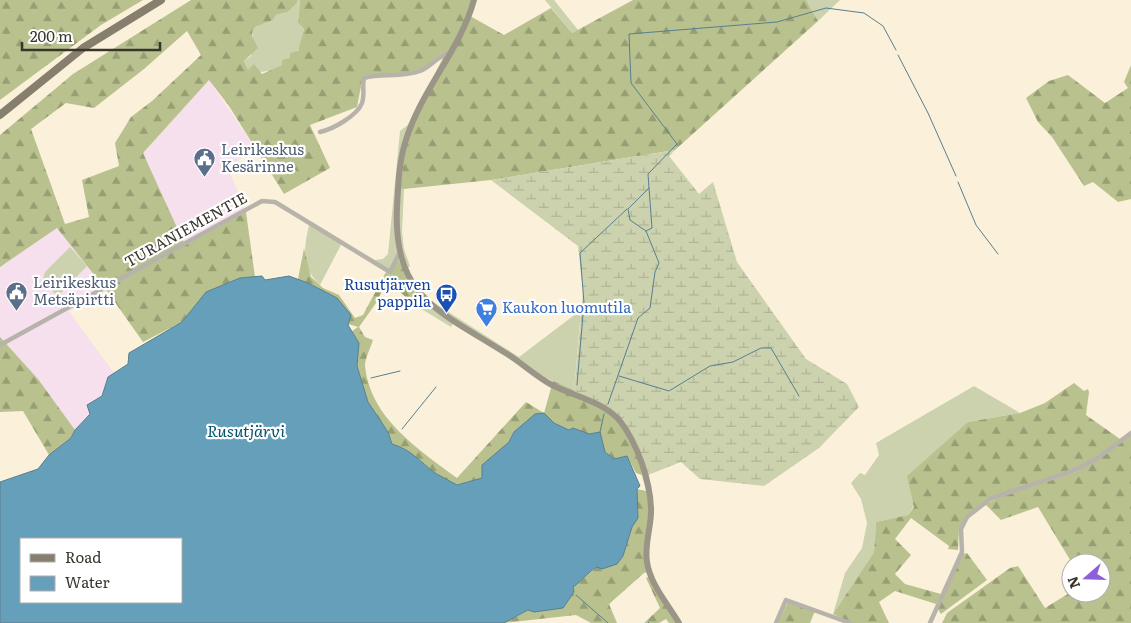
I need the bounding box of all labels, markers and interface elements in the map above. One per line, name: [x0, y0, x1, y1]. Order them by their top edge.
scale bar: [22, 20, 160, 52]
text: 200 m: [30, 24, 73, 47]
place label: Leirikeskus Kesärinne: [221, 137, 304, 177]
public building icon: Leirikeskus Kesärinne: [193, 147, 217, 178]
street label: TURANIEMENTIE: [120, 185, 251, 272]
place label: Leirikeskus Metsäpirtti: [33, 270, 116, 310]
place label: Rusutjärven pappila: [344, 272, 432, 312]
public building icon: Leirikeskus Metsäpirtti: [5, 280, 29, 311]
bus stop icon: Rusutjärven pappila: [435, 282, 459, 313]
place label: Kaukon luomutila: [502, 295, 632, 318]
supermarket icon: Kaukon luomutila: [474, 296, 498, 327]
water label: Rusutjärvi: [207, 418, 285, 442]
legend: [20, 538, 182, 603]
text: Road: [65, 545, 101, 568]
north arrow: [1061, 553, 1111, 603]
text: Water: [65, 570, 110, 593]
text: N: [1061, 574, 1084, 592]

